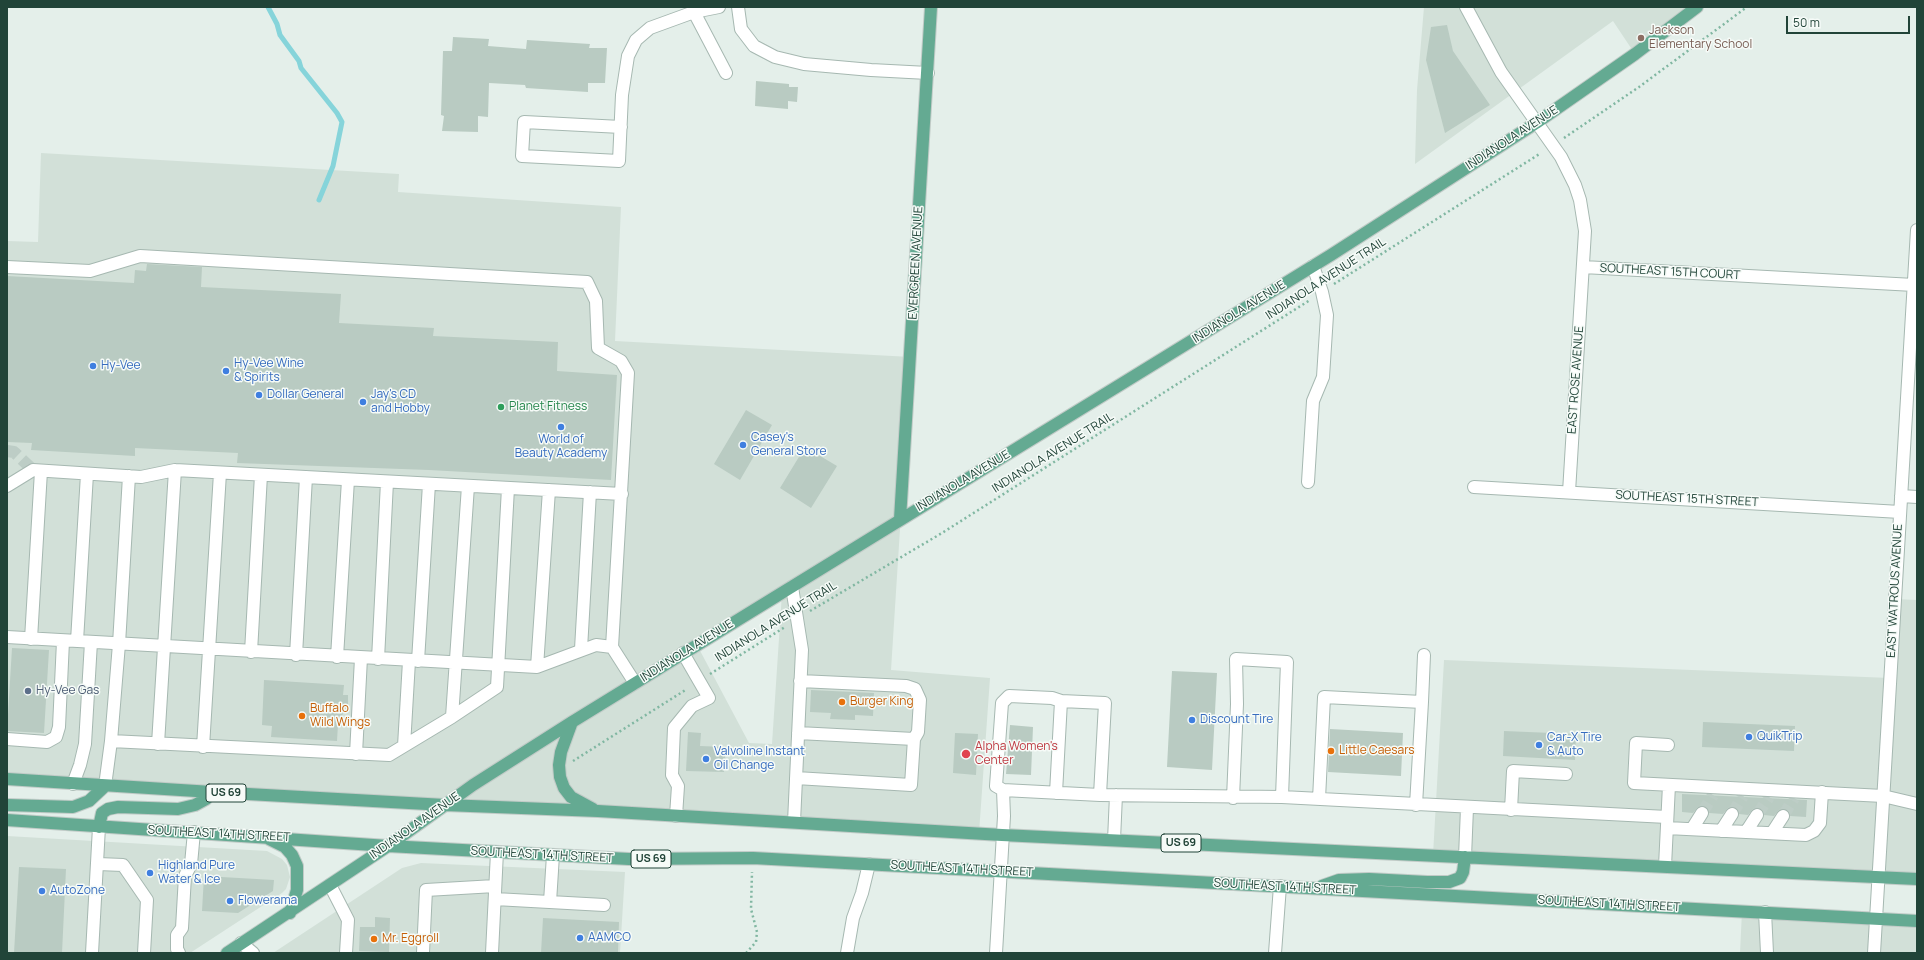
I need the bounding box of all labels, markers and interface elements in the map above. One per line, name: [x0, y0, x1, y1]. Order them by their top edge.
scale bar: [1788, 8, 1912, 34]
text: 50 m: [1793, 14, 1820, 31]
place label: Jackson Elementary School: [1649, 24, 1752, 52]
marker: Jackson Elementary School: [1636, 33, 1646, 43]
street label: INDIANOLA AVENUE: [1463, 103, 1561, 173]
street label: EVERGREEN AVENUE: [906, 206, 926, 320]
street label: INDIANOLA AVENUE TRAIL: [1263, 235, 1389, 323]
street label: SOUTHEAST 15TH COURT: [1599, 261, 1741, 283]
street label: INDIANOLA AVENUE: [1190, 278, 1288, 346]
street label: EAST ROSE AVENUE: [1565, 325, 1587, 435]
place label: Hy-Vee Wine & Spirits: [234, 357, 304, 385]
place label: Hy-Vee: [101, 359, 141, 373]
marker: Hy-Vee: [88, 361, 98, 371]
marker: Hy-Vee Wine & Spirits: [221, 366, 231, 376]
place label: Dollar General: [267, 388, 344, 402]
place label: Jay's CD and Hobby: [371, 388, 430, 416]
marker: Dollar General: [254, 390, 264, 400]
marker: Jay's CD and Hobby: [358, 397, 368, 407]
place label: Planet Fitness: [509, 400, 587, 414]
marker: Planet Fitness: [496, 402, 506, 412]
street label: INDIANOLA AVENUE TRAIL: [990, 410, 1116, 496]
marker: World of Beauty Academy: [556, 422, 566, 432]
place label: Casey's General Store: [751, 431, 827, 459]
place label: World of Beauty Academy: [515, 433, 607, 461]
marker: Casey's General Store: [738, 440, 748, 450]
street label: INDIANOLA AVENUE: [914, 447, 1012, 515]
street label: SOUTHEAST 15TH STREET: [1615, 488, 1759, 510]
street label: EAST WATROUS AVENUE: [1884, 524, 1906, 658]
street label: INDIANOLA AVENUE TRAIL: [713, 579, 839, 665]
street label: INDIANOLA AVENUE: [638, 617, 736, 685]
place label: Hy-Vee Gas: [36, 684, 99, 698]
marker: Hy-Vee Gas: [23, 686, 33, 696]
place label: Burger King: [850, 695, 914, 709]
marker: Burger King: [837, 697, 847, 707]
place label: Buffalo Wild Wings: [310, 702, 370, 730]
marker: Buffalo Wild Wings: [297, 711, 307, 721]
place label: Discount Tire: [1200, 713, 1273, 727]
marker: Discount Tire: [1187, 715, 1197, 725]
place label: QuikTrip: [1757, 730, 1802, 744]
place label: Car-X Tire & Auto: [1547, 731, 1602, 759]
marker: QuikTrip: [1744, 732, 1754, 742]
place label: Alpha Women's Center: [975, 740, 1058, 768]
marker: Car-X Tire & Auto: [1534, 740, 1544, 750]
place label: Little Caesars: [1339, 744, 1415, 758]
place label: Valvoline Instant Oil Change: [714, 745, 805, 773]
marker: Little Caesars: [1326, 746, 1336, 756]
marker: Alpha Women's Center: [960, 748, 972, 760]
marker: Valvoline Instant Oil Change: [701, 754, 711, 764]
road number: US 69: [206, 784, 246, 802]
street label: INDIANOLA AVENUE: [367, 789, 463, 863]
street label: SOUTHEAST 14TH STREET: [147, 823, 291, 845]
road number: US 69: [1161, 834, 1201, 852]
street label: SOUTHEAST 14TH STREET: [470, 844, 614, 866]
road number: US 69: [631, 850, 671, 868]
street label: SOUTHEAST 14TH STREET: [890, 858, 1034, 880]
place label: Highland Pure Water & Ice: [158, 859, 235, 887]
marker: Highland Pure Water & Ice: [145, 868, 155, 878]
street label: SOUTHEAST 14TH STREET: [1213, 876, 1357, 898]
place label: AutoZone: [50, 884, 105, 898]
marker: AutoZone: [37, 886, 47, 896]
street label: SOUTHEAST 14TH STREET: [1537, 893, 1681, 915]
place label: Flowerama: [238, 894, 297, 908]
marker: Flowerama: [225, 896, 235, 906]
place label: AAMCO: [588, 931, 631, 945]
place label: Mr. Eggroll: [382, 932, 439, 946]
marker: AAMCO: [575, 933, 585, 943]
marker: Mr. Eggroll: [369, 934, 379, 944]

